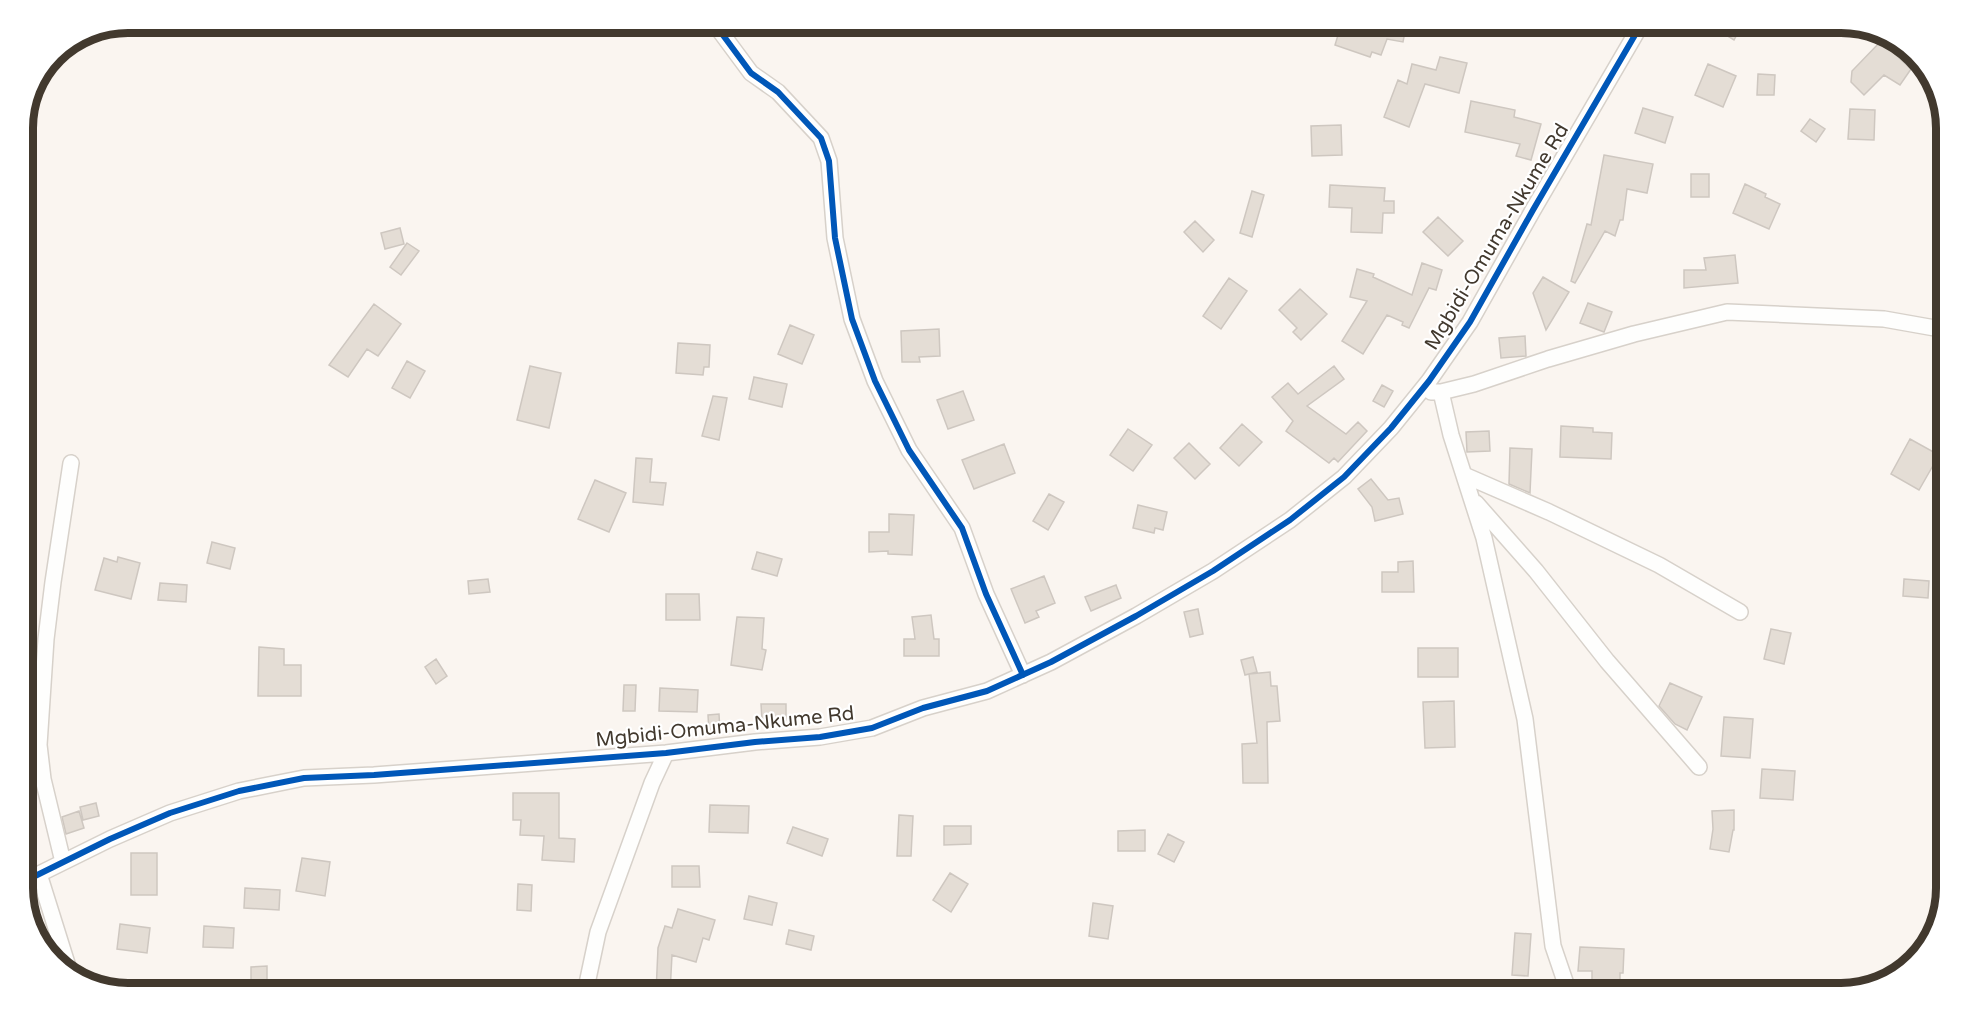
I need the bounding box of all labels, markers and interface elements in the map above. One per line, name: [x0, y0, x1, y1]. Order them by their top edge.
street label: Mgbidi-Omuma-Nkume Rd: [1420, 119, 1574, 355]
street label: Mgbidi-Omuma-Nkume Rd: [594, 701, 856, 753]

